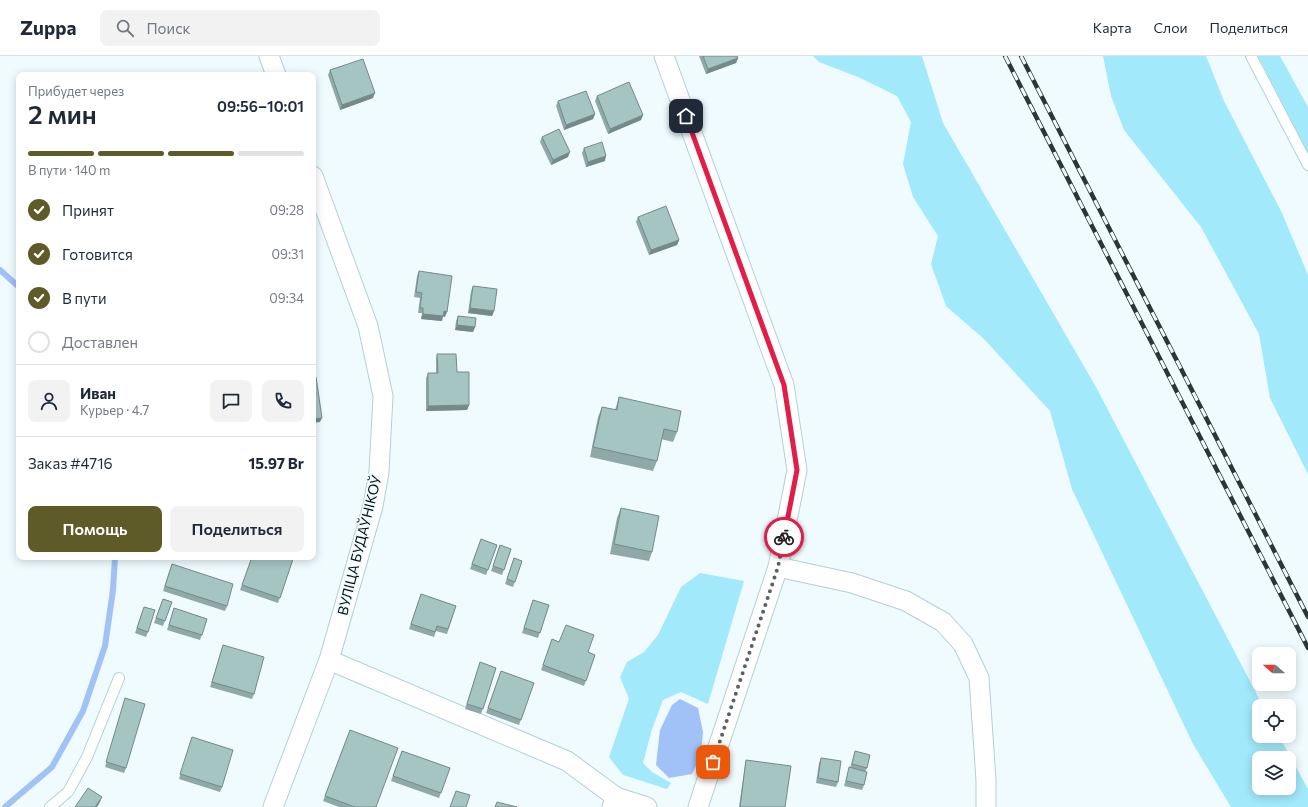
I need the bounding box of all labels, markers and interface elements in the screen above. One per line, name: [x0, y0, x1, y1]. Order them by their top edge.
search box: [100, 10, 380, 46]
text: Zuppa: [20, 16, 76, 39]
icon: search: [114, 17, 136, 39]
text: Поиск: [146, 19, 191, 37]
text: Карта: [1093, 19, 1131, 36]
text: Слои: [1153, 19, 1188, 36]
text: Поделиться: [1210, 19, 1288, 36]
text: Прибудет через: [28, 83, 124, 99]
text: 09:56–10:01: [217, 97, 304, 115]
text: 2 мин: [28, 98, 97, 129]
pin: [669, 99, 703, 133]
icon: home: [675, 105, 697, 127]
text: В пути · 140 m: [28, 162, 110, 178]
icon: check: [28, 199, 50, 221]
text: Принят: [62, 201, 114, 219]
text: 09:28: [269, 202, 304, 218]
icon: check: [28, 243, 50, 265]
text: Готовится: [62, 245, 133, 263]
text: 09:31: [272, 246, 304, 262]
icon: check: [28, 287, 50, 309]
text: В пути: [62, 289, 107, 307]
text: 09:34: [269, 290, 304, 306]
text: Доставлен: [62, 333, 138, 351]
button: person: [28, 380, 70, 422]
button: chat: [210, 380, 252, 422]
button: phone: [262, 380, 304, 422]
text: Иван: [80, 384, 116, 402]
text: Курьер · 4.7: [80, 402, 149, 418]
text: Заказ #4716: [28, 454, 113, 472]
text: 15.97 Br: [249, 454, 304, 472]
street label: ВУЛІЦА БУДАЎНІКОЎ: [333, 473, 385, 617]
button: Помощь: [28, 506, 162, 552]
button: Поделиться: [170, 506, 304, 552]
courier: [764, 517, 804, 557]
icon: bike: [773, 526, 795, 548]
north arrow: [1252, 647, 1296, 691]
map controls: [1252, 647, 1296, 795]
button: locate: [1252, 699, 1296, 743]
pin: [696, 745, 730, 779]
icon: bag: [702, 751, 724, 773]
button: layers: [1252, 751, 1296, 795]

